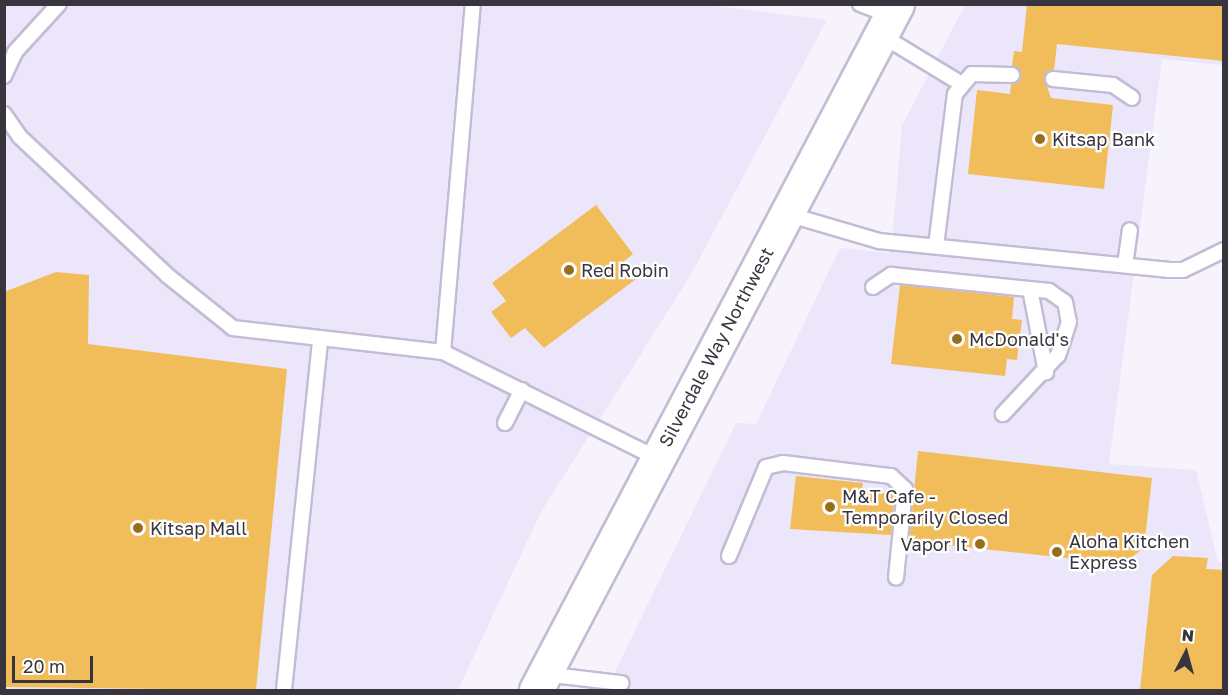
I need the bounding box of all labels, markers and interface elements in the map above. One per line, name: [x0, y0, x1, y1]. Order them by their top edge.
place label: Kitsap Bank: [1052, 128, 1155, 150]
marker: Kitsap Bank: [1033, 132, 1047, 146]
street label: Silverdale Way Northwest: [654, 243, 778, 451]
place label: Red Robin: [581, 259, 669, 281]
marker: Red Robin: [562, 263, 576, 277]
place label: McDonald's: [969, 328, 1069, 350]
marker: McDonald's: [950, 332, 964, 346]
place label: M&T Cafe - Temporarily Closed: [842, 486, 1008, 528]
marker: M&T Cafe - Temporarily Closed: [823, 500, 837, 514]
place label: Kitsap Mall: [150, 517, 247, 539]
marker: Kitsap Mall: [131, 521, 145, 535]
place label: Aloha Kitchen Express: [1069, 531, 1190, 574]
place label: Vapor It: [901, 533, 968, 555]
marker: Vapor It: [973, 537, 987, 551]
marker: Aloha Kitchen Express: [1050, 545, 1064, 559]
north arrow: [1156, 623, 1216, 683]
text: N: [1181, 625, 1195, 646]
scale bar: [15, 644, 96, 682]
text: 20 m: [23, 655, 65, 677]

